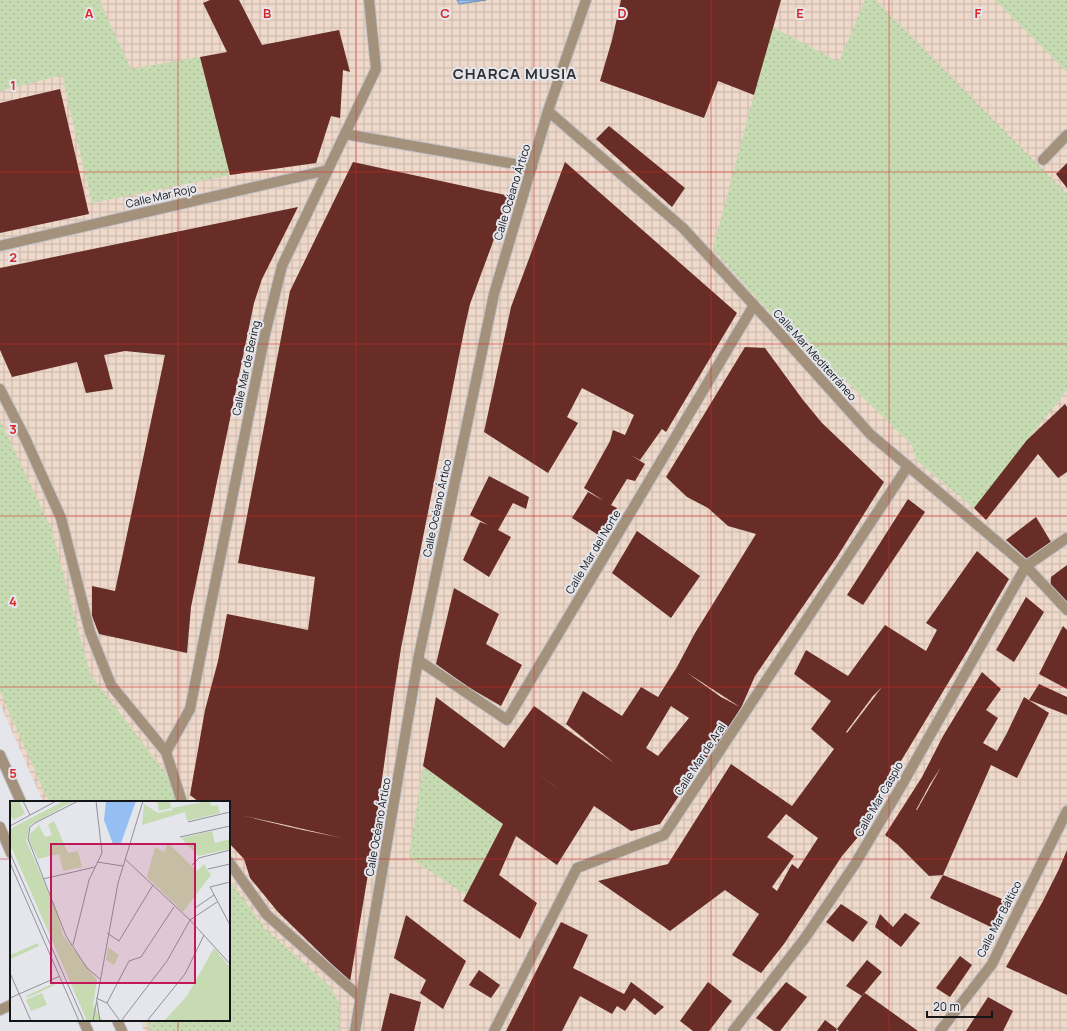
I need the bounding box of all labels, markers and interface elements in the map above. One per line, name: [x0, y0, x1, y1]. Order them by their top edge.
text: A: [85, 4, 94, 22]
text: B: [263, 4, 271, 22]
text: C: [440, 4, 450, 22]
text: D: [617, 4, 627, 22]
text: E: [796, 4, 804, 22]
text: F: [975, 4, 982, 22]
district label: CHARCA MUSIA: [453, 63, 577, 84]
text: 1: [10, 76, 16, 94]
street label: Calle Océano Ártico: [490, 141, 533, 242]
street label: Calle Mar Rojo: [124, 180, 198, 211]
text: 2: [9, 248, 17, 266]
street label: Calle Mar Mediterráneo: [770, 306, 861, 404]
street label: Calle Mar de Bering: [228, 319, 263, 417]
text: 3: [9, 420, 17, 438]
street label: Calle Océano Ártico: [419, 457, 454, 558]
street label: Calle Mar del Norte: [562, 506, 624, 597]
text: 4: [9, 592, 17, 610]
street label: Calle Mar de Aral: [670, 719, 729, 798]
street label: Calle Mar Caspio: [851, 758, 906, 839]
text: 5: [9, 764, 17, 782]
street label: Calle Océano Ártico: [361, 776, 394, 877]
inset map: [10, 801, 230, 1021]
street label: Calle Mar Báltico: [973, 877, 1025, 960]
scale bar: [927, 993, 992, 1019]
text: 20 m: [933, 998, 960, 1015]

